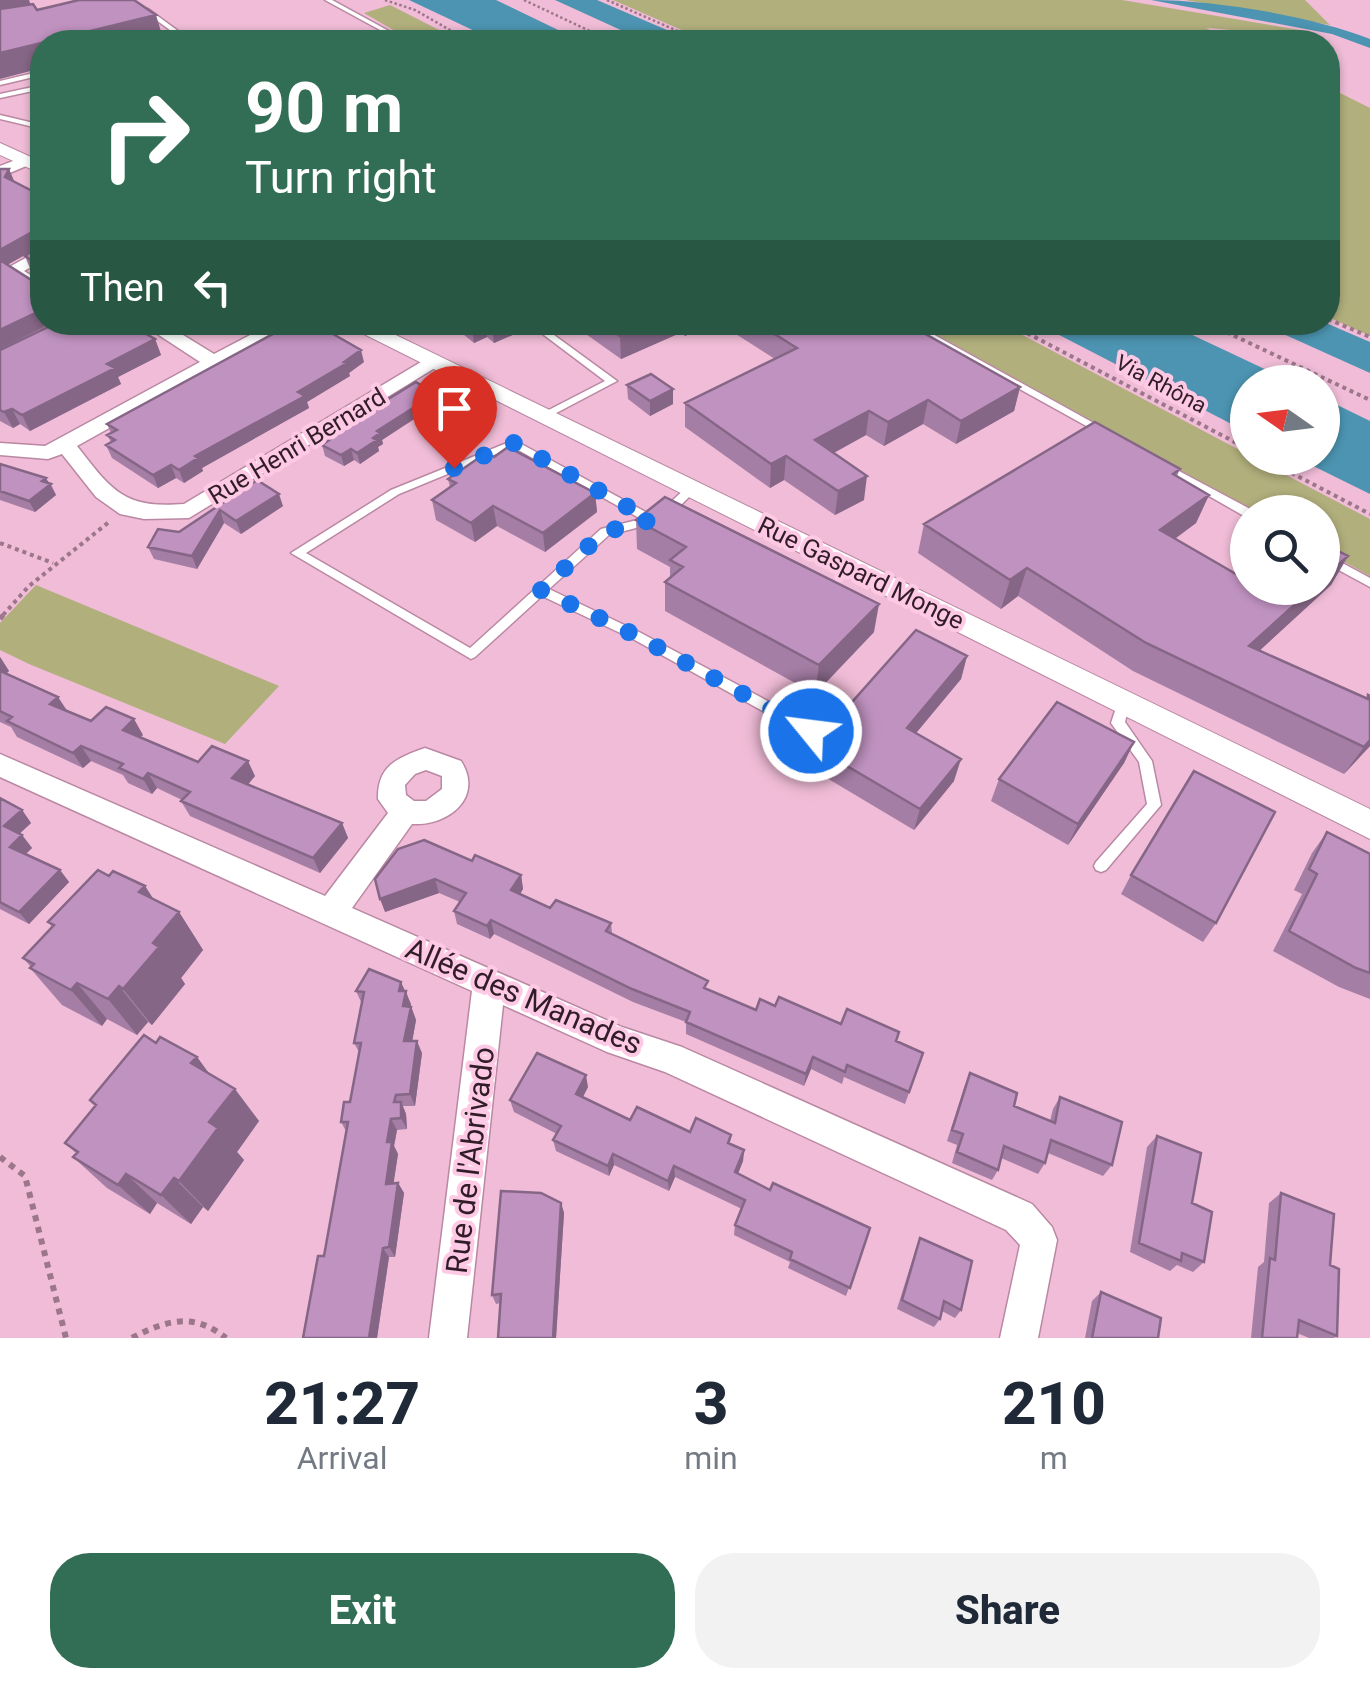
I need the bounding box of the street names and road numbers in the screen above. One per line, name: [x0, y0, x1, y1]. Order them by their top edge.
street label: Via Rhôna: [1111, 350, 1211, 418]
street label: Rue Henri Bernard: [203, 382, 391, 510]
street label: Rue Gaspard Monge: [753, 511, 969, 635]
street label: Allée des Manades: [401, 930, 647, 1062]
street label: Rue de l'Abrivado: [439, 1045, 501, 1275]

